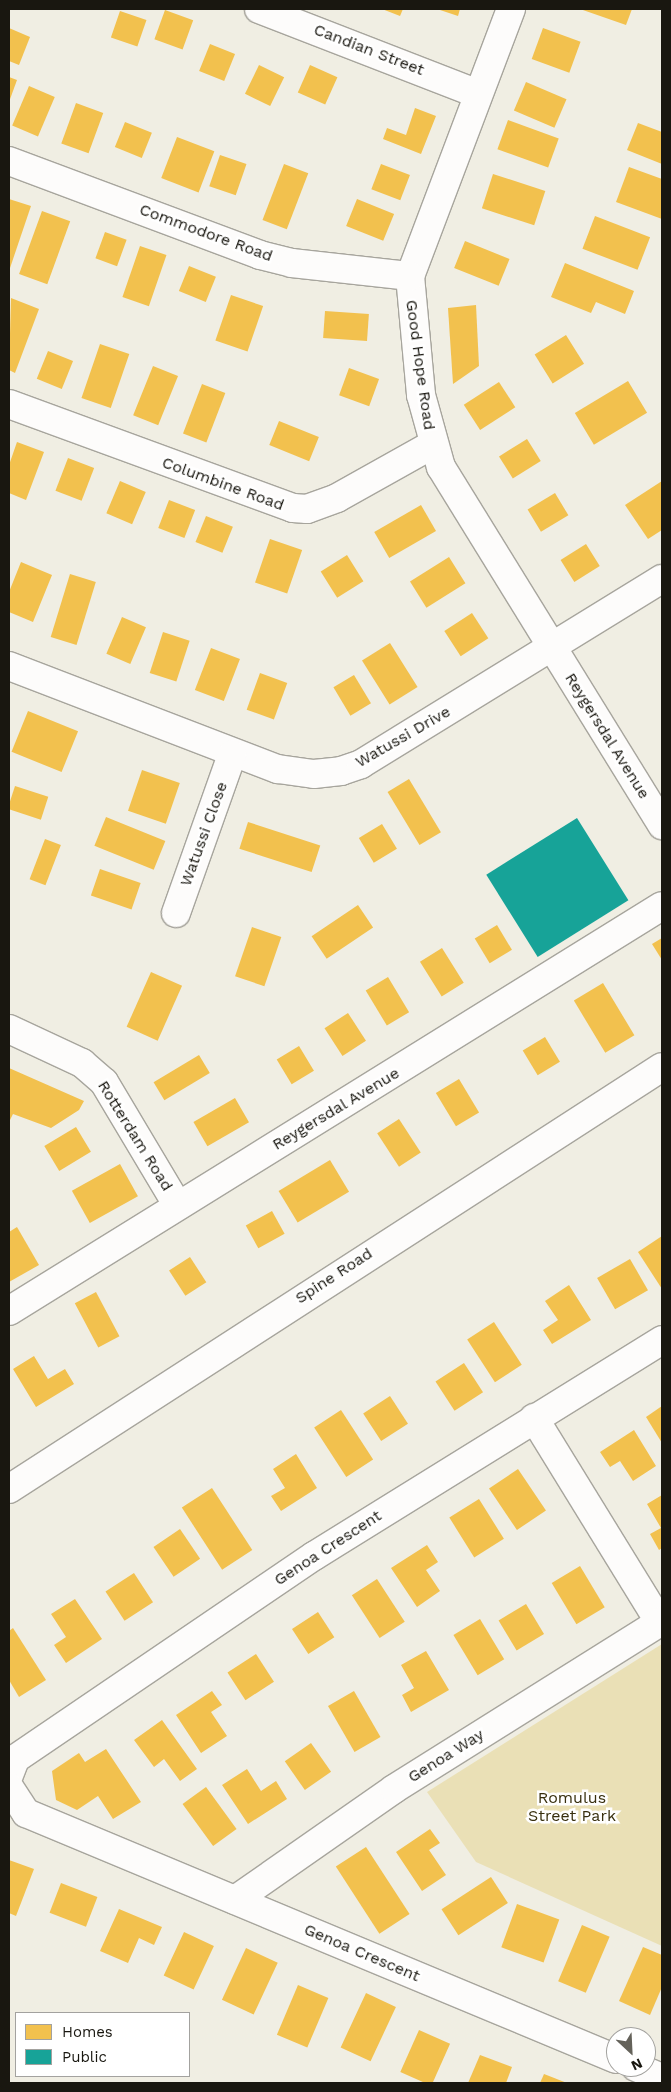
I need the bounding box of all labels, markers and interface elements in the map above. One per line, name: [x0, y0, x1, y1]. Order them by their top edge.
street label: Candian Street: [311, 20, 427, 80]
street label: Commodore Road: [137, 200, 275, 266]
street label: Good Hope Road: [401, 299, 439, 431]
street label: Columbine Road: [159, 453, 287, 515]
street label: Reygersdal Avenue: [560, 669, 654, 803]
street label: Watussi Drive: [352, 702, 454, 772]
street label: Watussi Close: [176, 779, 232, 889]
street label: Reygersdal Avenue: [269, 1063, 403, 1155]
street label: Rotterdam Road: [93, 1077, 177, 1195]
street label: Spine Road: [292, 1244, 376, 1308]
street label: Genoa Crescent: [271, 1506, 385, 1590]
street label: Genoa Way: [404, 1725, 488, 1787]
park label: Romulus Street Park: [528, 1788, 616, 1826]
street label: Genoa Crescent: [301, 1920, 423, 1986]
legend: [15, 2012, 190, 2077]
text: Homes: [62, 2023, 113, 2041]
north arrow: [606, 2027, 656, 2077]
text: Public: [62, 2048, 107, 2066]
text: N: [629, 2055, 645, 2074]

